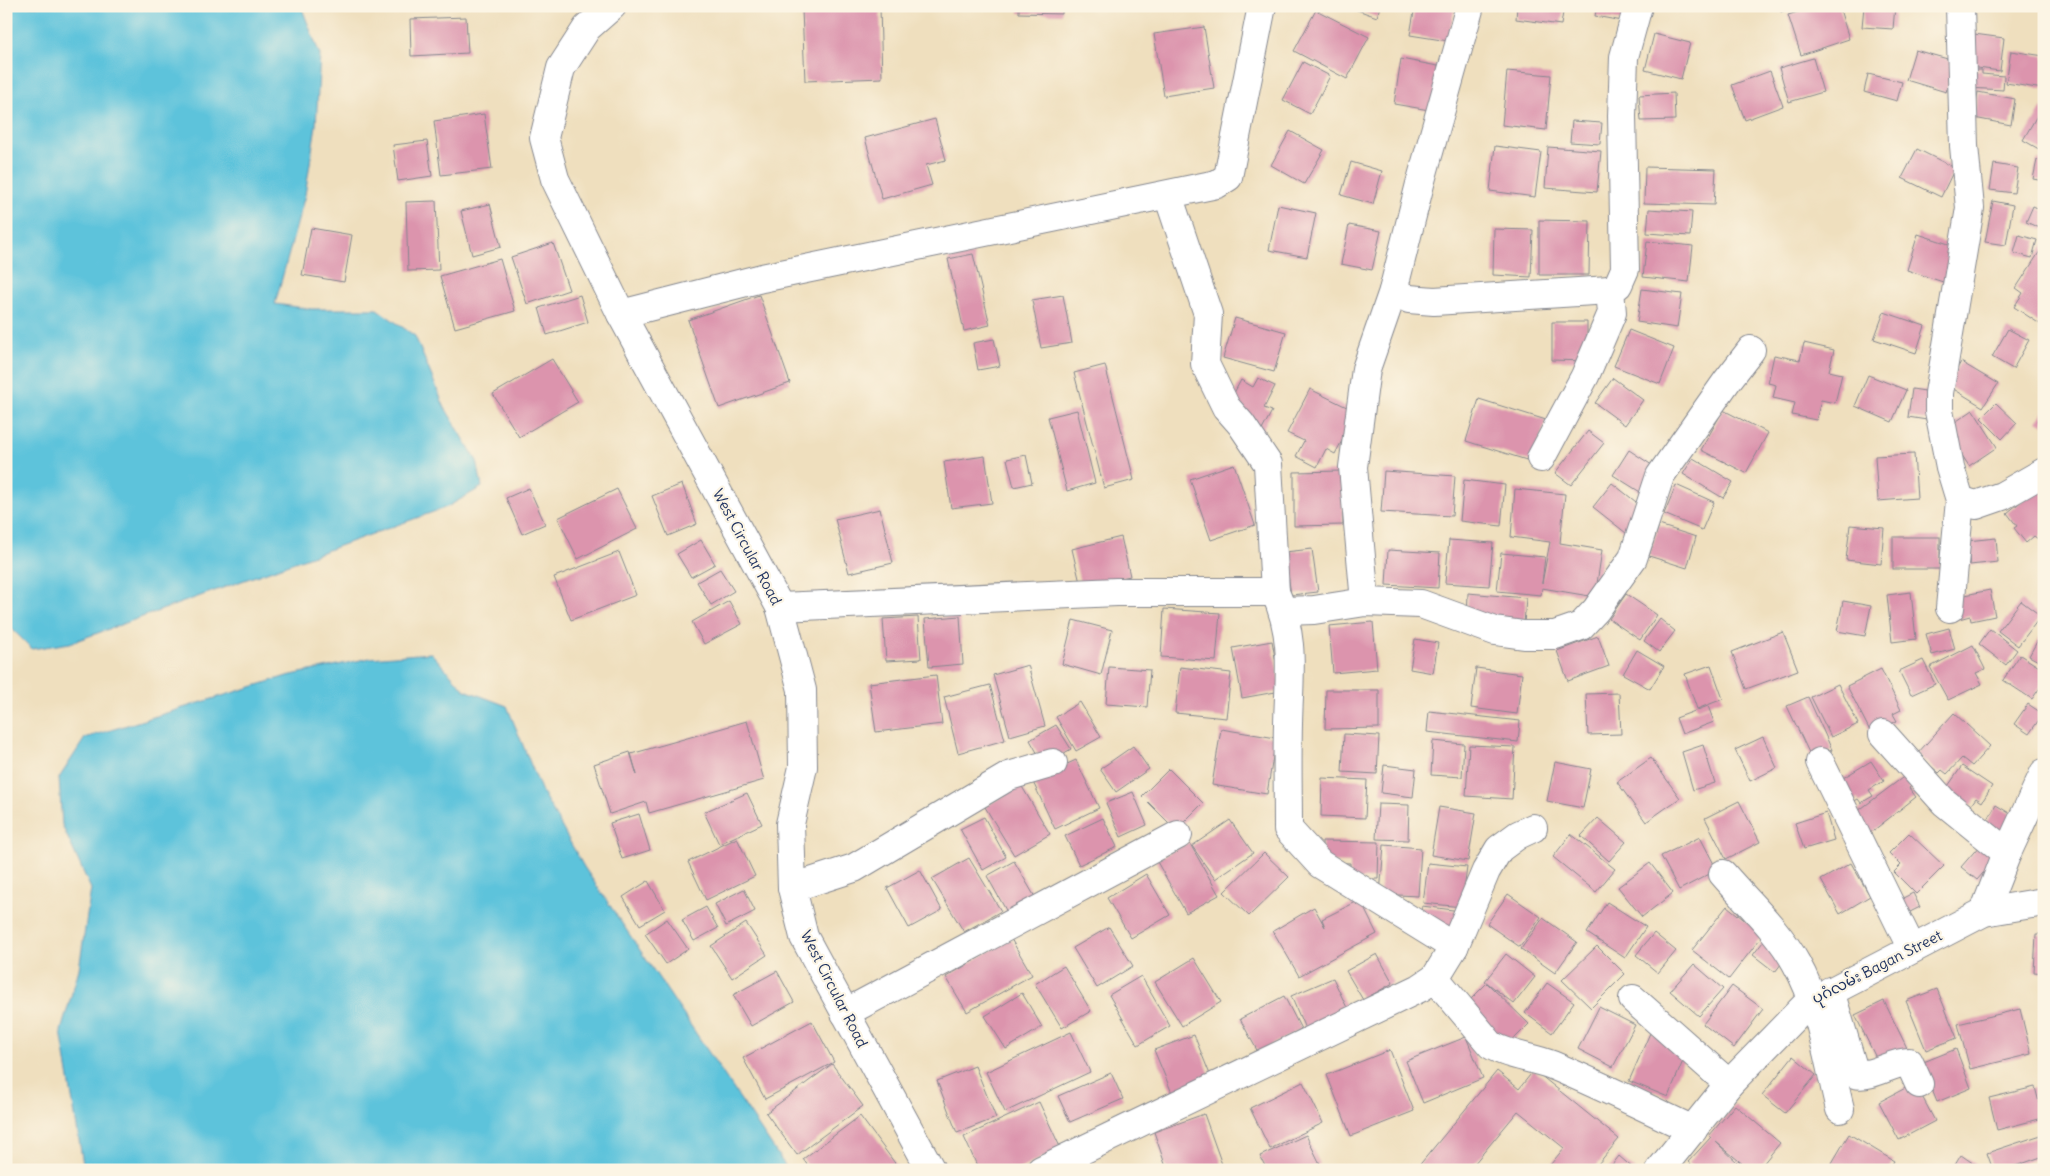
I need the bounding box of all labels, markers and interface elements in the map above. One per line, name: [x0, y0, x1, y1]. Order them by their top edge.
street label: West Circular Road: [709, 485, 786, 608]
street label: ပုဂံလမ်း Bagan Street: [1809, 926, 1946, 1010]
street label: West Circular Road: [797, 927, 872, 1051]

